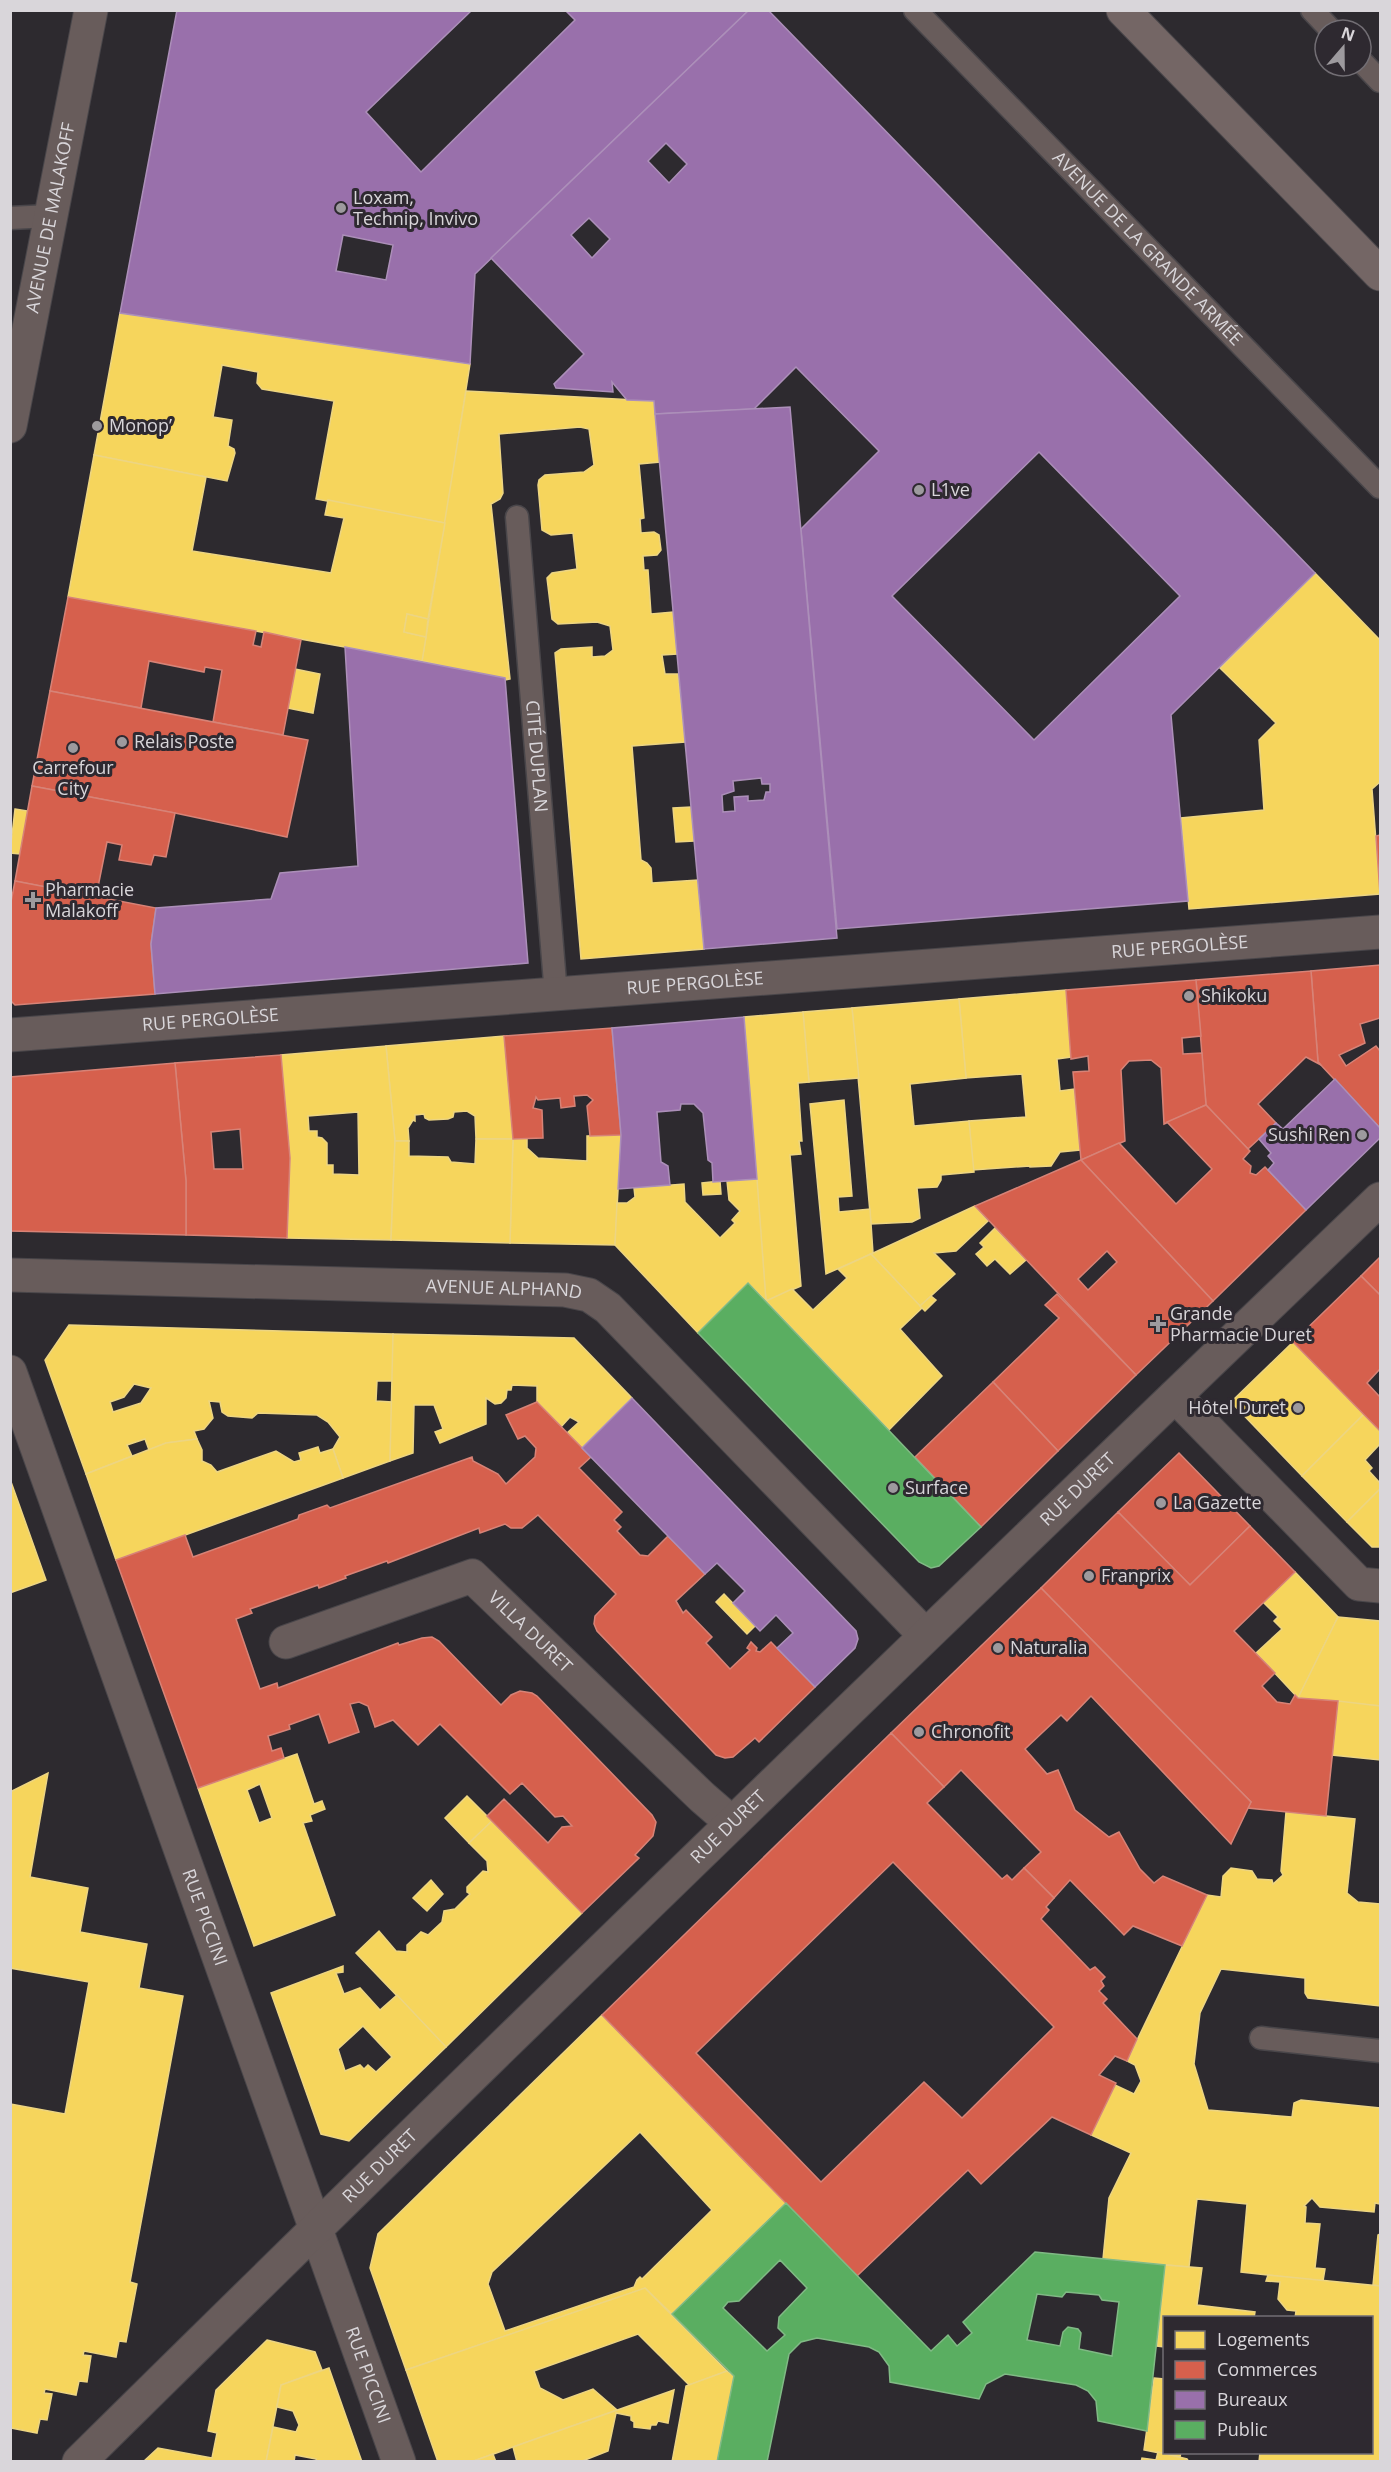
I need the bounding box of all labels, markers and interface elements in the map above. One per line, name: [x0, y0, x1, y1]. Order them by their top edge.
north arrow: [1313, 18, 1373, 78]
text: N: [1338, 21, 1358, 46]
street label: AVENUE DE MALAKOFF: [19, 121, 80, 315]
street label: AVENUE DE LA GRANDE ARMÉE: [1048, 145, 1248, 350]
place label: Loxam, Technip, Invivo: [353, 185, 478, 230]
marker: Loxam, Technip, Invivo: [334, 201, 348, 215]
place label: Monop’: [109, 413, 172, 437]
marker: Monop’: [90, 419, 104, 433]
place label: L1ve: [931, 477, 970, 501]
marker: L1ve: [912, 483, 926, 497]
street label: CITÉ DUPLAN: [521, 699, 554, 813]
place label: Relais Poste: [134, 729, 234, 753]
marker: Relais Poste: [115, 735, 129, 749]
marker: Carrefour City: [66, 741, 80, 755]
place label: Carrefour City: [32, 755, 114, 800]
place label: Pharmacie Malakoff: [45, 877, 134, 922]
marker: Pharmacie Malakoff: [26, 893, 40, 907]
street label: RUE PERGOLÈSE: [1110, 929, 1249, 963]
street label: RUE PERGOLÈSE: [626, 965, 764, 1000]
place label: Shikoku: [1201, 983, 1267, 1007]
marker: Shikoku: [1182, 989, 1196, 1003]
street label: RUE PERGOLÈSE: [141, 1002, 280, 1036]
place label: Sushi Ren: [1268, 1122, 1350, 1146]
marker: Sushi Ren: [1355, 1128, 1369, 1142]
street label: AVENUE ALPHAND: [425, 1273, 584, 1304]
place label: Grande Pharmacie Duret: [1170, 1301, 1312, 1346]
marker: Grande Pharmacie Duret: [1151, 1317, 1165, 1331]
place label: Hôtel Duret: [1188, 1395, 1286, 1419]
marker: Hôtel Duret: [1291, 1401, 1305, 1415]
street label: RUE DURET: [1034, 1447, 1120, 1531]
place label: Surface: [905, 1475, 968, 1499]
marker: Surface: [886, 1481, 900, 1495]
place label: La Gazette: [1173, 1490, 1262, 1514]
marker: La Gazette: [1154, 1496, 1168, 1510]
place label: Franprix: [1101, 1563, 1172, 1587]
marker: Franprix: [1082, 1569, 1096, 1583]
street label: VILLA DURET: [484, 1585, 578, 1677]
place label: Naturalia: [1010, 1635, 1087, 1659]
marker: Naturalia: [991, 1641, 1005, 1655]
place label: Chronofit: [931, 1719, 1010, 1743]
marker: Chronofit: [912, 1725, 926, 1739]
street label: RUE DURET: [685, 1784, 770, 1868]
street label: RUE PICCINI: [177, 1865, 234, 1969]
street label: RUE DURET: [336, 2123, 422, 2208]
legend: [1163, 2316, 1373, 2454]
street label: RUE PICCINI: [341, 2323, 397, 2426]
text: Logements: [1217, 2327, 1310, 2351]
text: Commerces: [1217, 2357, 1317, 2381]
text: Bureaux: [1217, 2387, 1288, 2411]
text: Public: [1217, 2417, 1268, 2441]

